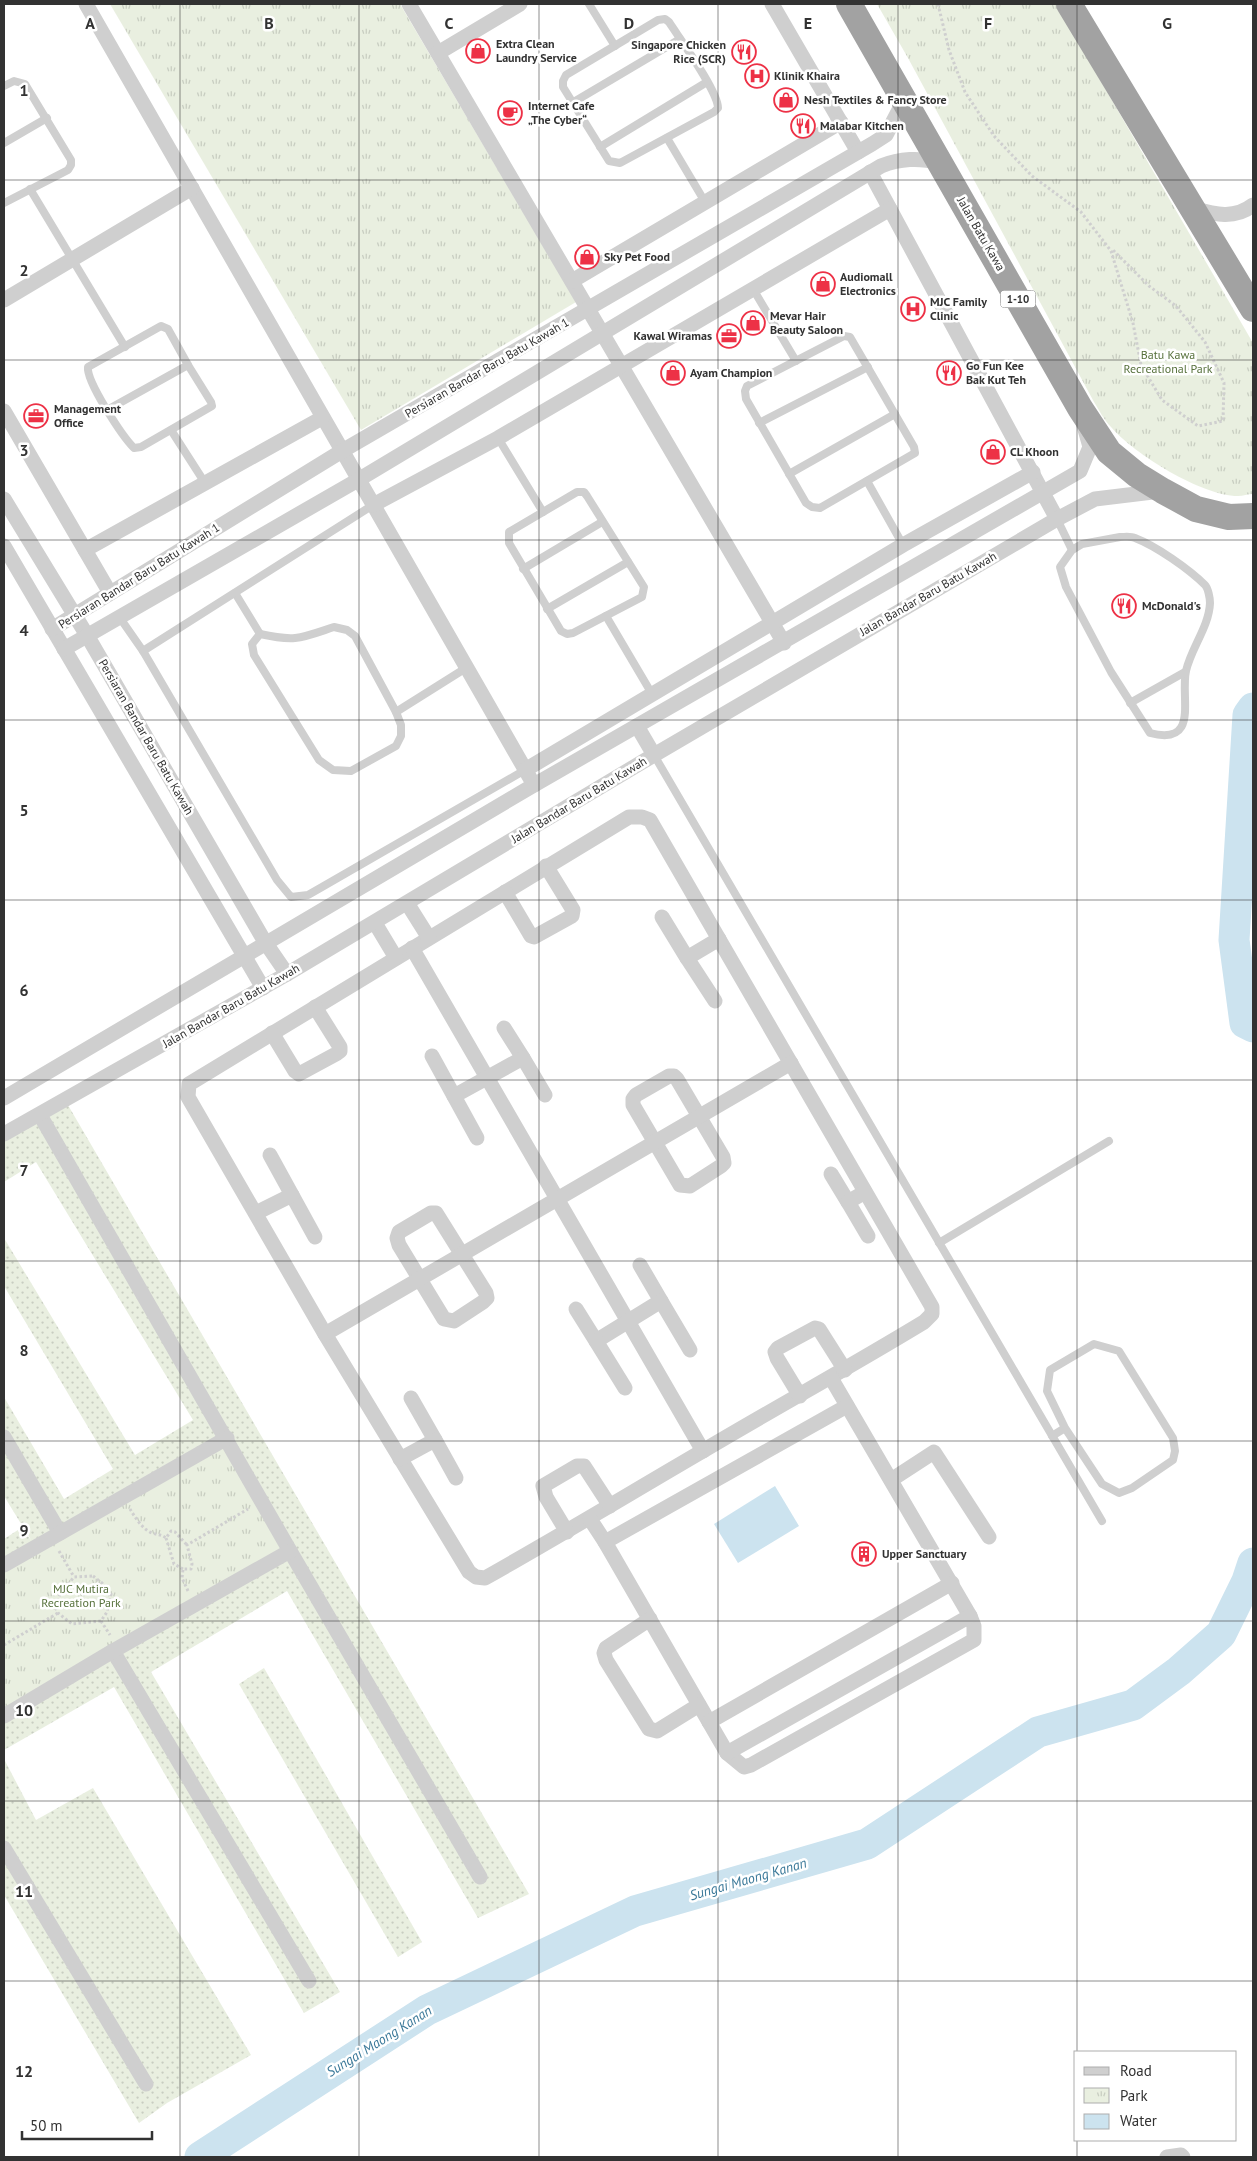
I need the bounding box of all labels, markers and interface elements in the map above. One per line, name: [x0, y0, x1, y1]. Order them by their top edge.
text: A: [85, 13, 95, 33]
text: B: [264, 13, 274, 33]
text: C: [445, 13, 454, 33]
text: D: [624, 13, 634, 33]
text: E: [804, 13, 812, 33]
text: F: [984, 13, 992, 33]
text: G: [1162, 13, 1172, 33]
place label: Extra Clean Laundry Service: [496, 36, 577, 65]
place label: Singapore Chicken Rice (SCR): [631, 37, 726, 66]
shop icon: Extra Clean Laundry Service: [465, 38, 491, 64]
restaurant icon: Singapore Chicken Rice (SCR): [731, 39, 757, 65]
hospital icon: Klinik Khaira: [744, 63, 770, 89]
place label: Klinik Khaira: [774, 68, 840, 83]
text: 1: [19, 80, 29, 100]
shop icon: Nesh Textiles & Fancy Store: [773, 87, 799, 113]
place label: Nesh Textiles & Fancy Store: [804, 92, 947, 107]
place label: Internet Cafe „The Cyber“: [528, 98, 595, 127]
cafe icon: Internet Cafe „The Cyber“: [497, 100, 523, 126]
restaurant icon: Malabar Kitchen: [790, 113, 816, 139]
place label: Malabar Kitchen: [820, 118, 904, 133]
street label: Jalan Batu Kawa: [954, 193, 1009, 274]
shop icon: Sky Pet Food: [574, 244, 600, 270]
place label: Sky Pet Food: [604, 249, 670, 264]
text: 2: [19, 260, 29, 280]
place label: Audiomall Electronics: [840, 269, 896, 298]
shop icon: Audiomall Electronics: [810, 271, 836, 297]
road number: 1-10: [1000, 290, 1036, 308]
place label: MJC Family Clinic: [930, 294, 987, 323]
hospital icon: MJC Family Clinic: [900, 296, 926, 322]
place label: Mevar Hair Beauty Saloon: [770, 308, 843, 337]
shop icon: Mevar Hair Beauty Saloon: [740, 310, 766, 336]
street label: Persiaran Bandar Baru Batu Kawah 1: [402, 314, 572, 421]
office icon: Kawal Wiramas: [716, 323, 742, 349]
place label: Kawal Wiramas: [634, 328, 712, 343]
park label: Batu Kawa Recreational Park: [1123, 347, 1213, 376]
place label: Go Fun Kee Bak Kut Teh: [966, 358, 1026, 387]
shop icon: Ayam Champion: [660, 360, 686, 386]
restaurant icon: Go Fun Kee Bak Kut Teh: [936, 360, 962, 386]
place label: Ayam Champion: [690, 365, 772, 380]
place label: Management Office: [54, 401, 122, 430]
office icon: Management Office: [23, 403, 49, 429]
shop icon: CL Khoon: [980, 439, 1006, 465]
text: 3: [19, 440, 29, 460]
place label: CL Khoon: [1010, 444, 1059, 459]
street label: Persiaran Bandar Baru Batu Kawah 1: [55, 520, 222, 632]
street label: Jalan Bandar Baru Batu Kawah: [856, 548, 999, 639]
restaurant icon: McDonald's: [1111, 593, 1137, 619]
place label: McDonald's: [1142, 598, 1201, 613]
text: 4: [19, 620, 29, 640]
street label: Persiaran Bandar Baru Batu Kawah: [96, 656, 197, 817]
street label: Jalan Bandar Baru Batu Kawah: [507, 753, 649, 847]
text: 5: [19, 800, 29, 820]
street label: Jalan Bandar Baru Batu Kawah: [159, 960, 302, 1051]
text: 6: [19, 980, 29, 1000]
text: 7: [19, 1160, 29, 1180]
text: 8: [19, 1340, 29, 1360]
text: 9: [19, 1520, 29, 1540]
building icon: Upper Sanctuary: [851, 1541, 877, 1567]
place label: Upper Sanctuary: [882, 1546, 967, 1561]
park label: MJC Mutira Recreation Park: [41, 1581, 121, 1610]
text: 10: [15, 1700, 33, 1720]
water label: Sungai Maong Kanan: [687, 1854, 809, 1904]
text: 11: [15, 1881, 33, 1901]
water label: Sungai Maong Kanan: [323, 2001, 435, 2081]
legend: [1074, 2051, 1237, 2141]
text: 12: [15, 2061, 33, 2081]
text: Road: [1120, 2061, 1152, 2080]
text: Park: [1120, 2086, 1148, 2105]
scale bar: [22, 2108, 152, 2140]
text: Water: [1120, 2111, 1157, 2130]
text: 50 m: [30, 2116, 63, 2135]

